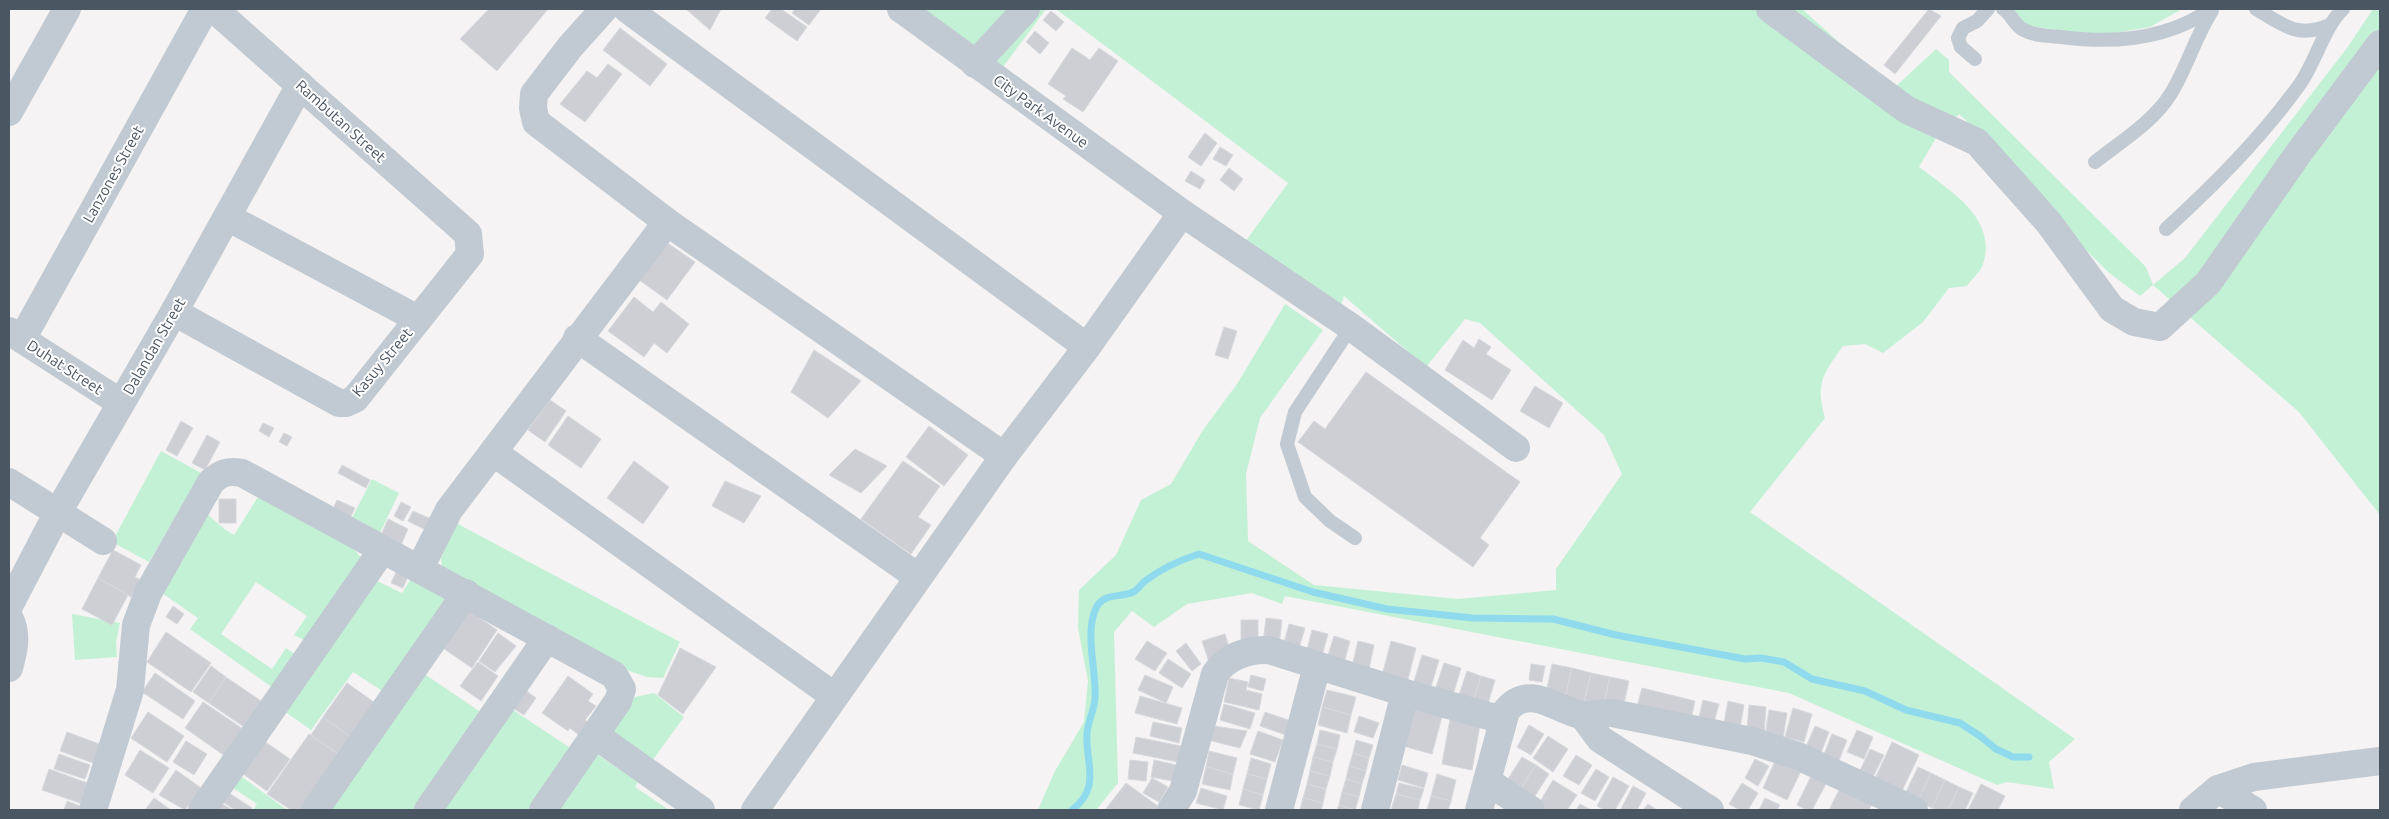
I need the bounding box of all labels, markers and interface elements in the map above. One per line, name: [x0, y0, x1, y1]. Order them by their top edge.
street label: City Park Avenue: [990, 71, 1092, 151]
street label: Rambutan Street: [293, 76, 389, 166]
street label: Lanzones Street: [79, 123, 147, 225]
street label: Dalandan Street: [119, 295, 189, 397]
street label: Kasuy Street: [348, 324, 416, 400]
street label: Duhat Street: [24, 336, 106, 398]

